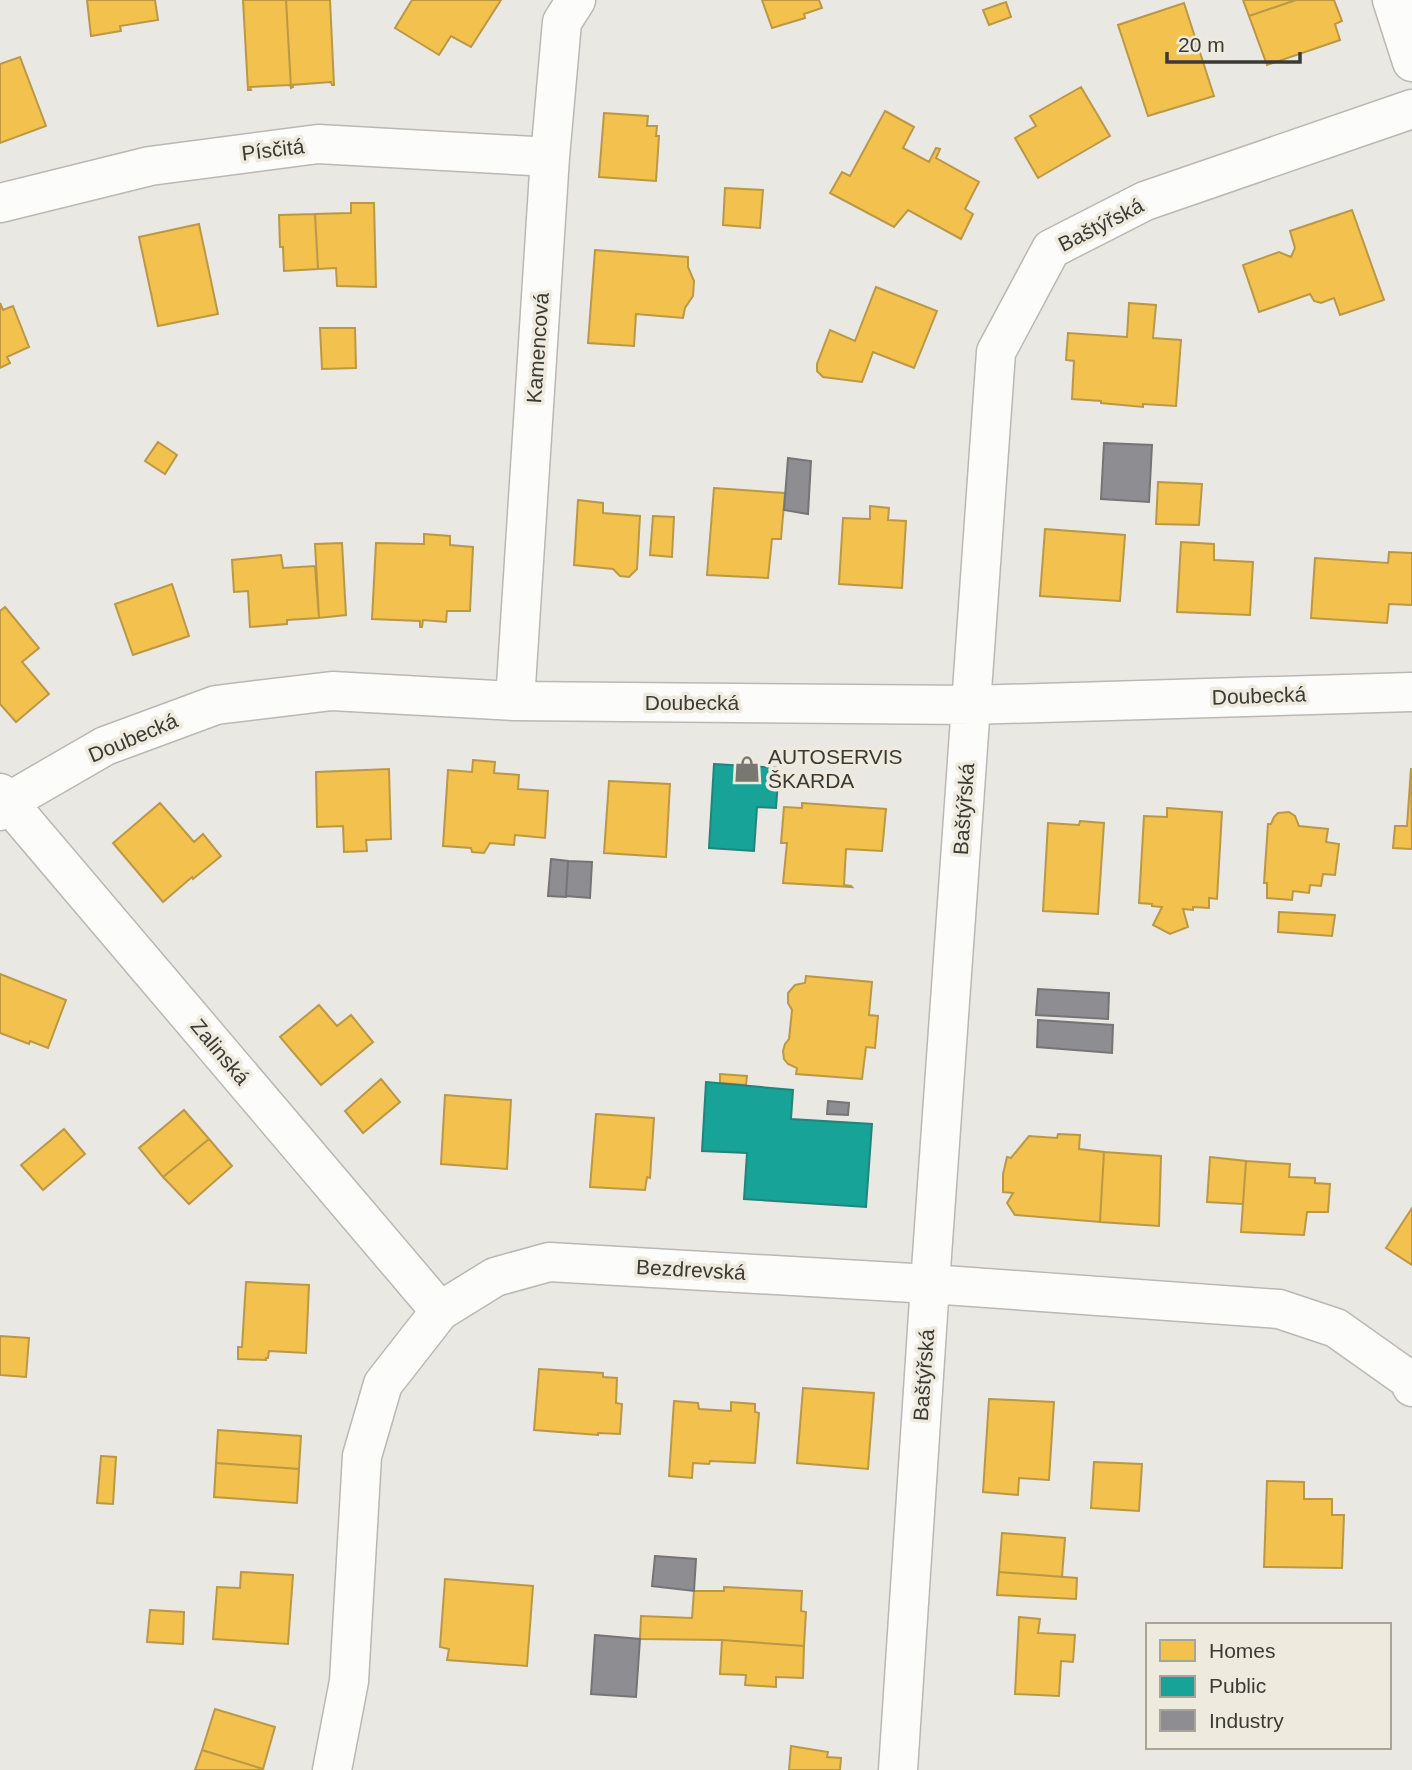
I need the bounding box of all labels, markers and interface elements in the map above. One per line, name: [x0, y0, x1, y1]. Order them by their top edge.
scale bar: [1167, 21, 1300, 65]
text: 20 m: [1178, 33, 1225, 56]
street label: Písčitá: [240, 134, 306, 165]
street label: Baštýřská: [1054, 193, 1147, 256]
street label: Kamencová: [522, 292, 553, 404]
street label: Doubecká: [1211, 682, 1307, 709]
street label: Doubecká: [645, 691, 740, 714]
street label: Doubecká: [85, 708, 181, 767]
place label: AUTOSERVIS ŠKARDA: [768, 745, 903, 792]
shop icon: AUTOSERVIS ŠKARDA: [732, 754, 762, 784]
street label: Baštýřská: [949, 762, 978, 856]
street label: Zalinská: [186, 1014, 255, 1089]
street label: Bezdrevská: [636, 1255, 747, 1284]
street label: Baštýřská: [909, 1328, 938, 1422]
legend: [1146, 1623, 1391, 1749]
text: Homes: [1209, 1639, 1276, 1662]
text: Public: [1209, 1674, 1266, 1697]
text: Industry: [1209, 1709, 1284, 1732]

